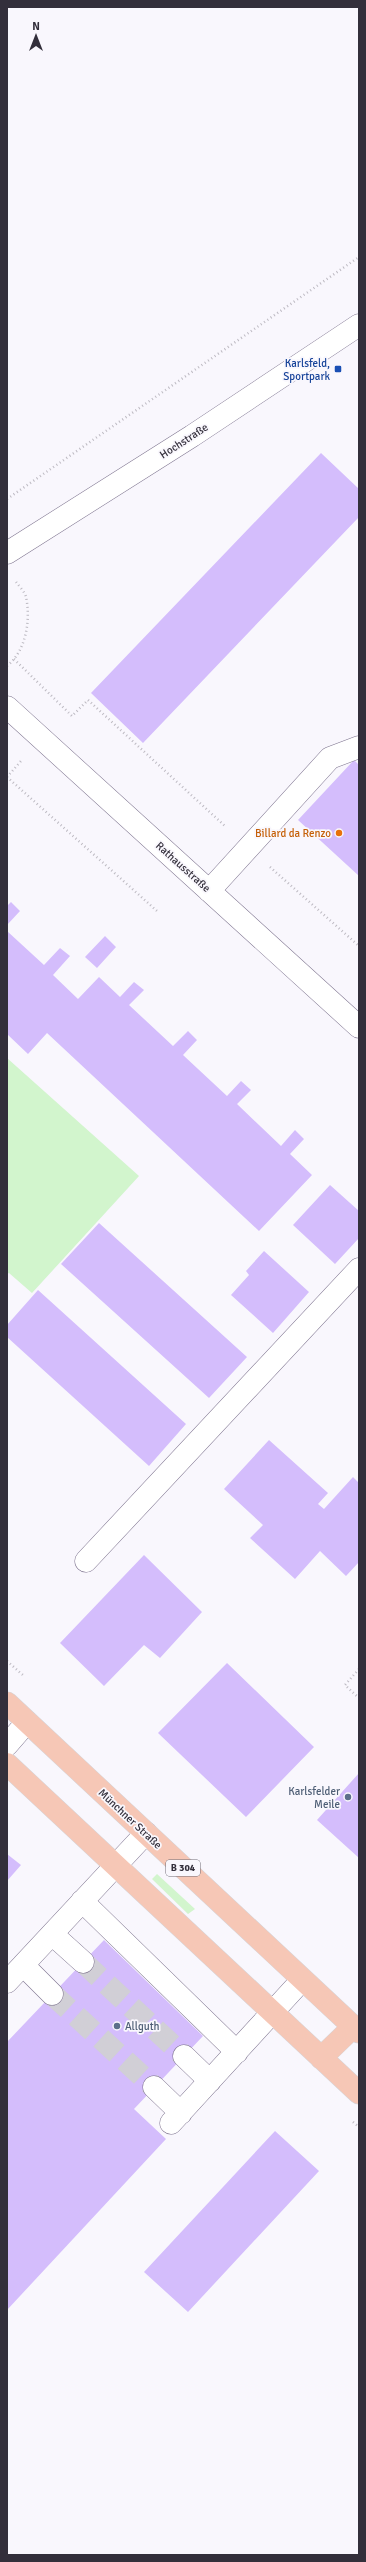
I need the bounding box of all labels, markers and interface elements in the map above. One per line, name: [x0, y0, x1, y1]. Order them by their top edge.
north arrow: [16, 16, 56, 56]
text: N: [32, 20, 40, 33]
place label: Karlsfeld, Sportpark: [283, 357, 330, 383]
marker: Karlsfeld, Sportpark: [333, 364, 343, 374]
street label: Hochstraße: [157, 421, 211, 461]
place label: Billard da Renzo: [255, 827, 331, 840]
marker: Billard da Renzo: [334, 828, 344, 838]
street label: Rathausstraße: [153, 839, 213, 895]
place label: Karlsfelder Meile: [288, 1785, 340, 1811]
street label: Münchner Straße: [96, 1786, 164, 1852]
marker: Karlsfelder Meile: [343, 1792, 353, 1802]
road number: B 304: [166, 1860, 200, 1876]
place label: Allguth: [125, 2020, 160, 2033]
marker: Allguth: [112, 2021, 122, 2031]

